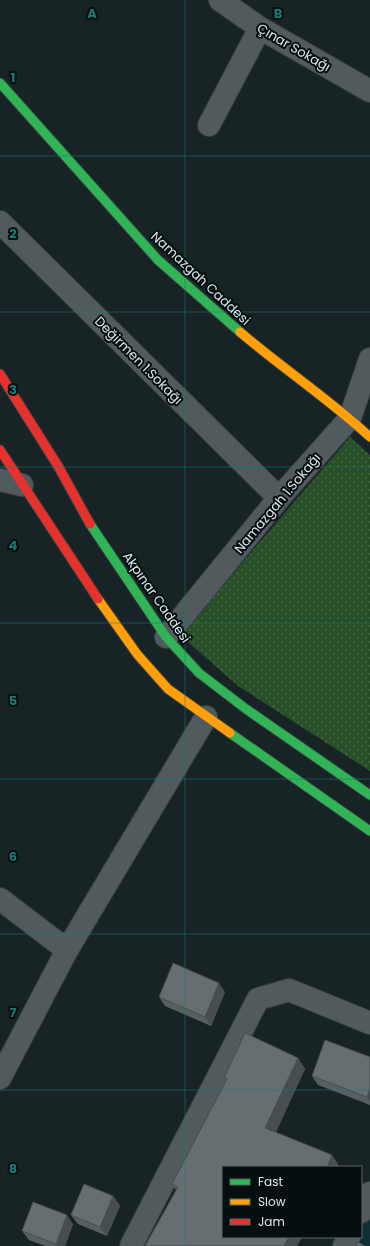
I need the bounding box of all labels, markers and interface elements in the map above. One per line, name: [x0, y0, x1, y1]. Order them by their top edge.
text: A: [87, 4, 97, 23]
text: B: [274, 4, 283, 23]
street label: Çınar Sokağı: [253, 19, 334, 76]
text: 1: [11, 68, 15, 87]
text: 2: [9, 224, 17, 243]
street label: Namazgah Caddesi: [147, 227, 255, 330]
street label: Değirmen 1.Sokağı: [90, 312, 187, 409]
text: 3: [9, 380, 17, 399]
street label: Namazgah 1.Sokağı: [230, 449, 325, 558]
text: 4: [9, 536, 18, 555]
street label: Akpınar Caddesi: [118, 548, 195, 647]
text: 5: [9, 691, 17, 710]
text: 6: [9, 847, 17, 866]
text: 7: [10, 1003, 17, 1022]
text: 8: [9, 1159, 17, 1178]
legend: [222, 1166, 362, 1238]
text: Fast: [258, 1173, 283, 1190]
text: Slow: [258, 1193, 286, 1210]
text: Jam: [258, 1213, 285, 1230]

